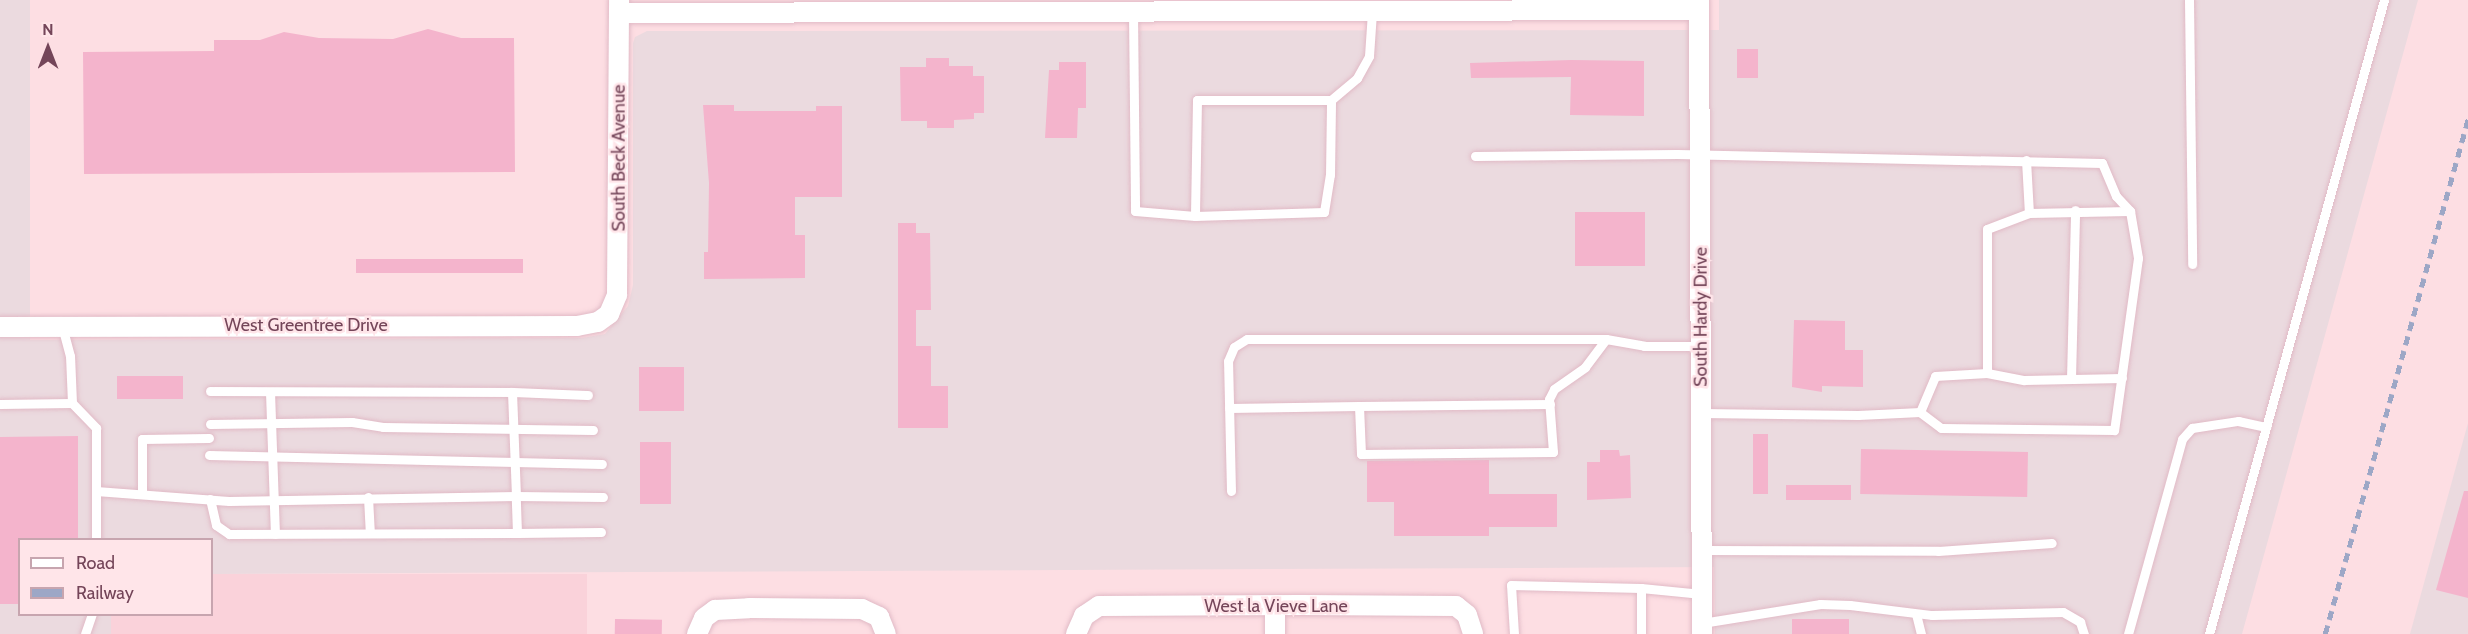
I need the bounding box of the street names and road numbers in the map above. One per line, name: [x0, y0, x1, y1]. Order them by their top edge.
street label: South Beck Avenue: [608, 84, 630, 232]
street label: South Hardy Drive: [1690, 247, 1712, 387]
street label: West Greentree Drive: [224, 314, 388, 336]
street label: West la Vieve Lane: [1204, 595, 1348, 617]

